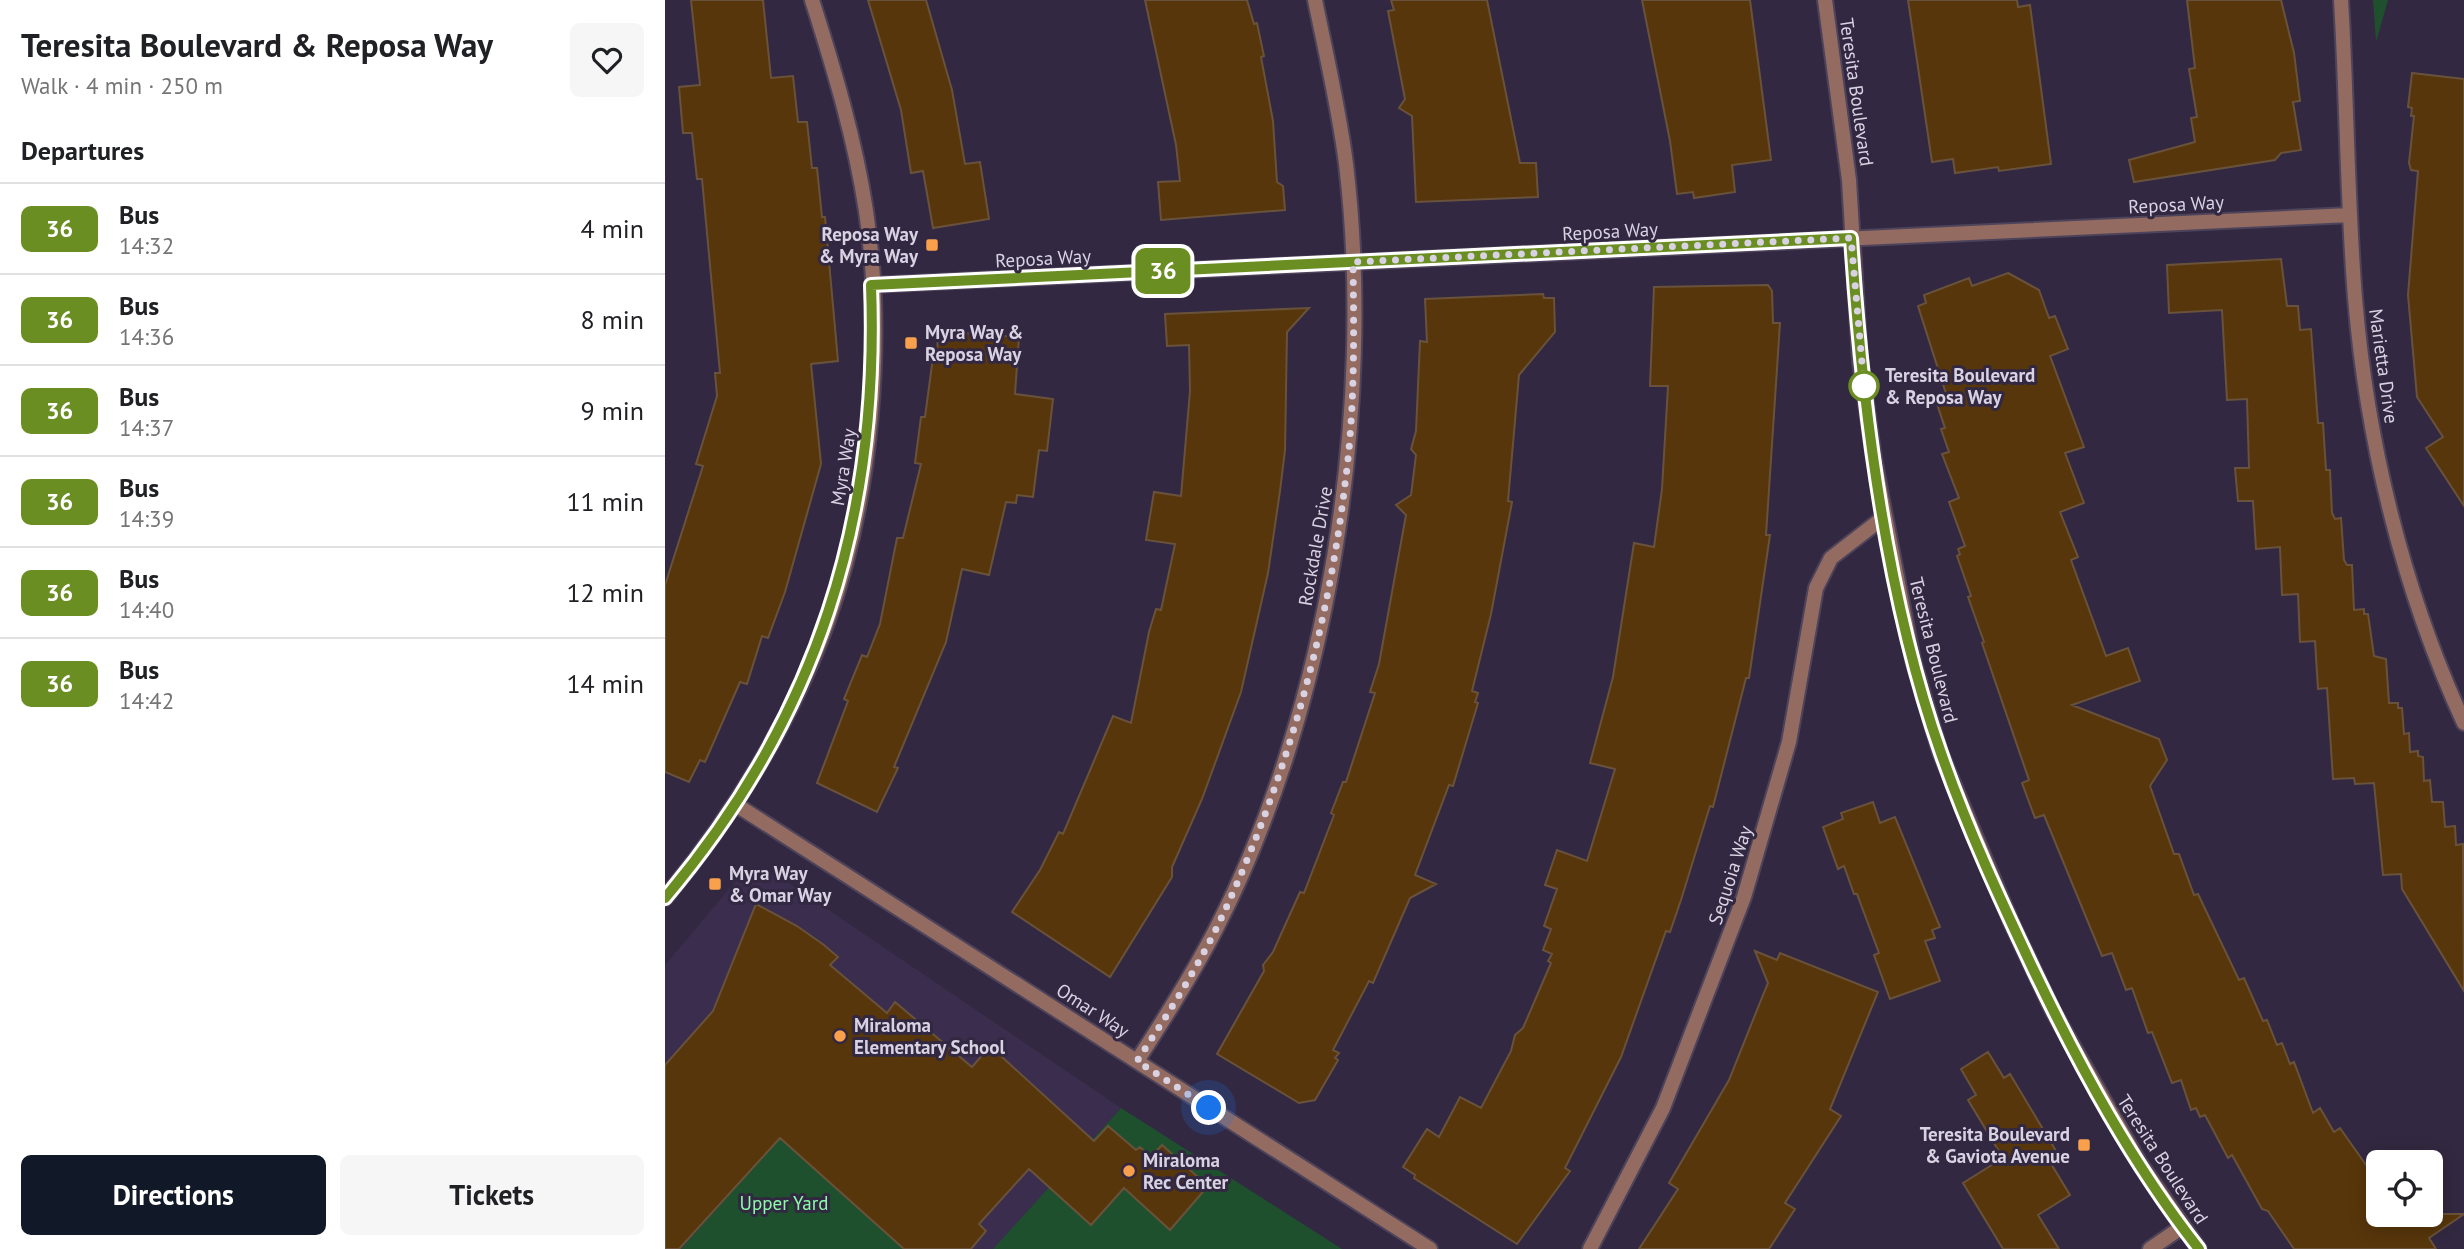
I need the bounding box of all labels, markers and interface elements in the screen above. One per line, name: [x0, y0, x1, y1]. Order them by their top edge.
street label: Teresita Boulevard: [1835, 16, 1879, 168]
text: Teresita Boulevard & Reposa Way: [21, 23, 493, 66]
button: heart: [570, 23, 644, 97]
text: Walk · 4 min · 250 m: [21, 71, 223, 100]
text: Departures: [21, 134, 144, 167]
street label: Reposa Way: [2128, 189, 2225, 218]
text: Bus: [119, 198, 159, 231]
text: 4 min: [581, 212, 644, 245]
text: 36: [46, 213, 73, 244]
street label: Reposa Way: [1562, 216, 1659, 245]
place label: Reposa Way & Myra Way: [819, 222, 919, 268]
text: 14:32: [119, 231, 174, 260]
marker: Reposa Way & Myra Way: [924, 237, 940, 253]
street label: Reposa Way: [995, 243, 1092, 272]
line badge: 36: [1131, 248, 1195, 294]
text: 36: [1149, 255, 1177, 286]
text: Bus: [119, 289, 159, 322]
text: 8 min: [581, 303, 644, 336]
text: 36: [46, 304, 73, 335]
street label: Marietta Drive: [2364, 307, 2404, 425]
place label: Myra Way & Reposa Way: [925, 320, 1023, 366]
text: 14:36: [119, 322, 174, 351]
marker: Myra Way & Reposa Way: [903, 335, 919, 351]
place label: Teresita Boulevard & Reposa Way: [1885, 363, 2035, 409]
marker: Teresita Boulevard & Reposa Way: [1849, 371, 1879, 401]
text: Bus: [119, 380, 159, 413]
text: 9 min: [581, 394, 644, 427]
text: 36: [46, 395, 73, 426]
text: 14:37: [119, 413, 174, 442]
street label: Myra Way: [825, 427, 861, 507]
text: Bus: [119, 471, 159, 504]
street label: Rockdale Drive: [1293, 484, 1337, 608]
text: 11 min: [566, 485, 644, 518]
text: 36: [46, 486, 73, 517]
text: 14:39: [119, 504, 174, 533]
text: Bus: [119, 562, 159, 595]
street label: Teresita Boulevard: [1904, 575, 1964, 725]
text: 12 min: [566, 576, 644, 609]
text: 36: [46, 577, 73, 608]
text: 14:40: [119, 595, 174, 624]
text: Bus: [119, 653, 159, 686]
text: 14 min: [566, 667, 644, 700]
text: 36: [46, 668, 73, 699]
text: 14:42: [119, 686, 174, 715]
street label: Sequoia Way: [1703, 822, 1757, 928]
place label: Myra Way & Omar Way: [729, 861, 832, 907]
marker: Myra Way & Omar Way: [707, 876, 723, 892]
street label: Omar Way: [1052, 978, 1134, 1043]
place label: Miraloma Elementary School: [854, 1013, 1005, 1059]
marker: Miraloma Elementary School: [832, 1028, 848, 1044]
your location: [1191, 1090, 1226, 1125]
street label: Teresita Boulevard: [2112, 1090, 2214, 1228]
place label: Teresita Boulevard & Gaviota Avenue: [1920, 1122, 2070, 1168]
marker: Teresita Boulevard & Gaviota Avenue: [2076, 1137, 2092, 1153]
place label: Miraloma Rec Center: [1143, 1148, 1229, 1194]
map controls: [2366, 1150, 2443, 1227]
button: locate: [2366, 1150, 2443, 1227]
button: Directions: [21, 1155, 326, 1235]
button: Tickets: [340, 1155, 644, 1235]
marker: Miraloma Rec Center: [1121, 1163, 1137, 1179]
park label: Upper Yard: [740, 1191, 828, 1215]

